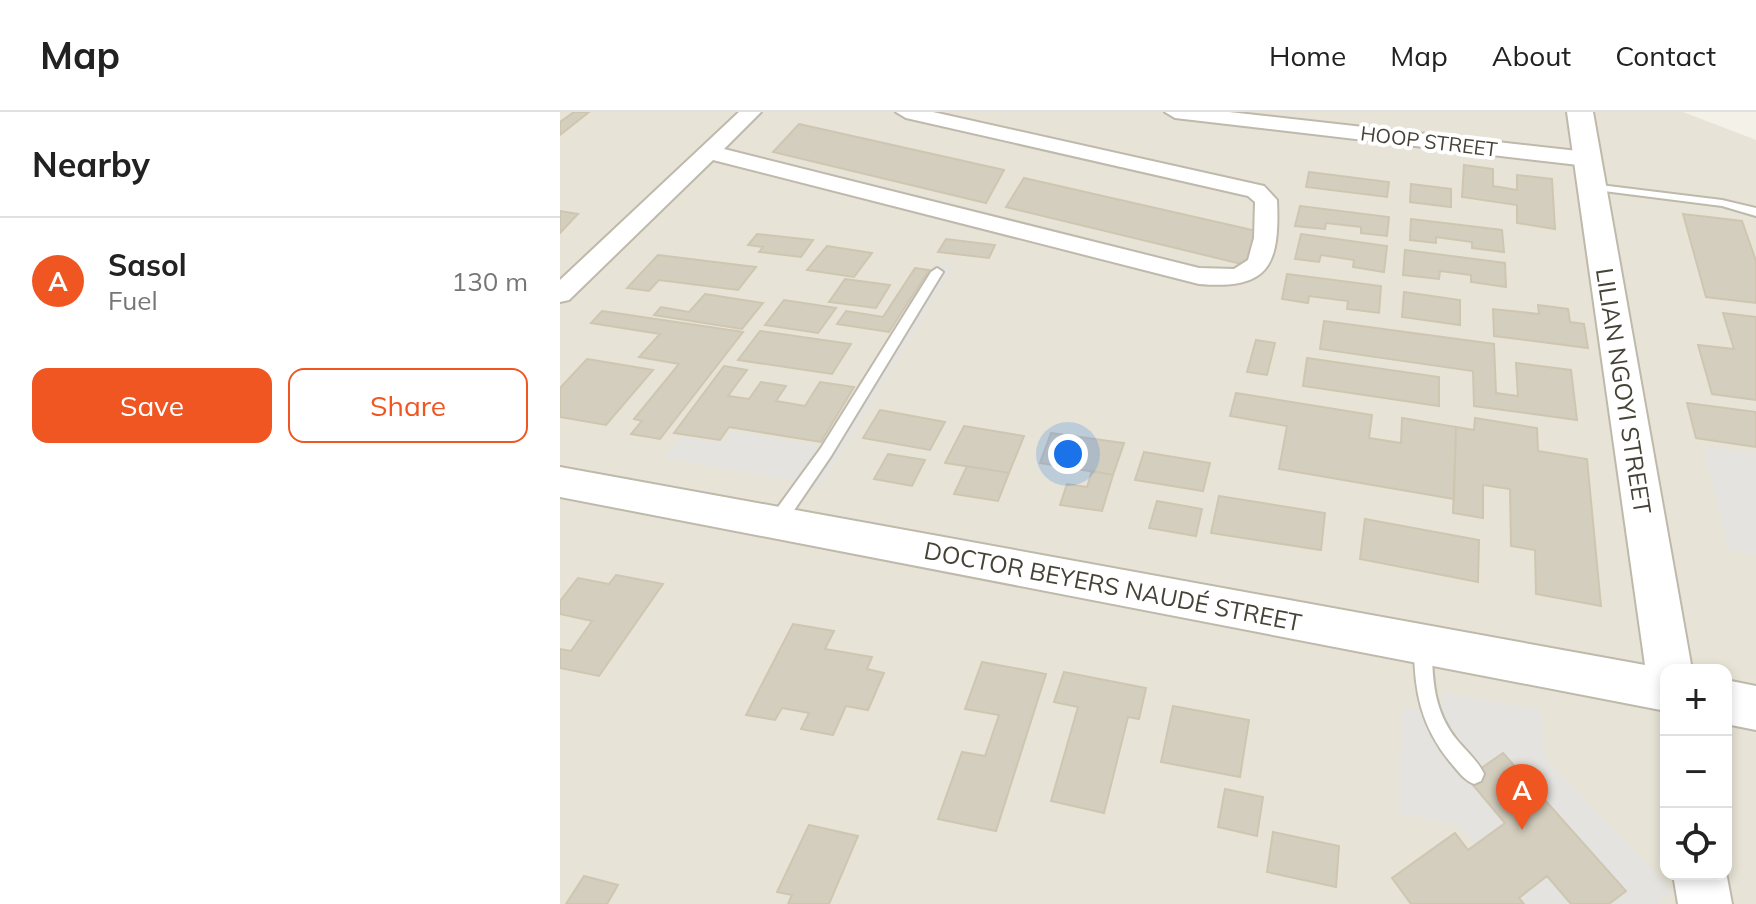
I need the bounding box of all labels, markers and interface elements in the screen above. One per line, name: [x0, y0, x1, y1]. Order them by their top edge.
text: Map: [40, 31, 120, 79]
text: Home: [1269, 38, 1346, 73]
text: Map: [1390, 38, 1448, 73]
text: About: [1492, 38, 1571, 73]
text: Contact: [1615, 38, 1716, 73]
street label: HOOP STREET: [1359, 120, 1499, 162]
text: Nearby: [32, 143, 150, 186]
text: Sasol: [108, 246, 187, 284]
text: A: [48, 265, 68, 298]
text: 130 m: [452, 265, 528, 298]
street label: LILIAN NGOYI STREET: [1590, 266, 1658, 517]
text: Fuel: [108, 284, 158, 317]
button: Save: [32, 368, 272, 443]
button: Share: [288, 368, 528, 443]
your location: [1048, 434, 1088, 474]
street label: DOCTOR BEYERS NAUDÉ STREET: [922, 535, 1305, 637]
map controls: [1660, 664, 1732, 880]
button: +: [1660, 664, 1732, 736]
button: −: [1660, 736, 1732, 808]
pin: A: [1496, 764, 1548, 830]
button: locate: [1660, 808, 1732, 880]

